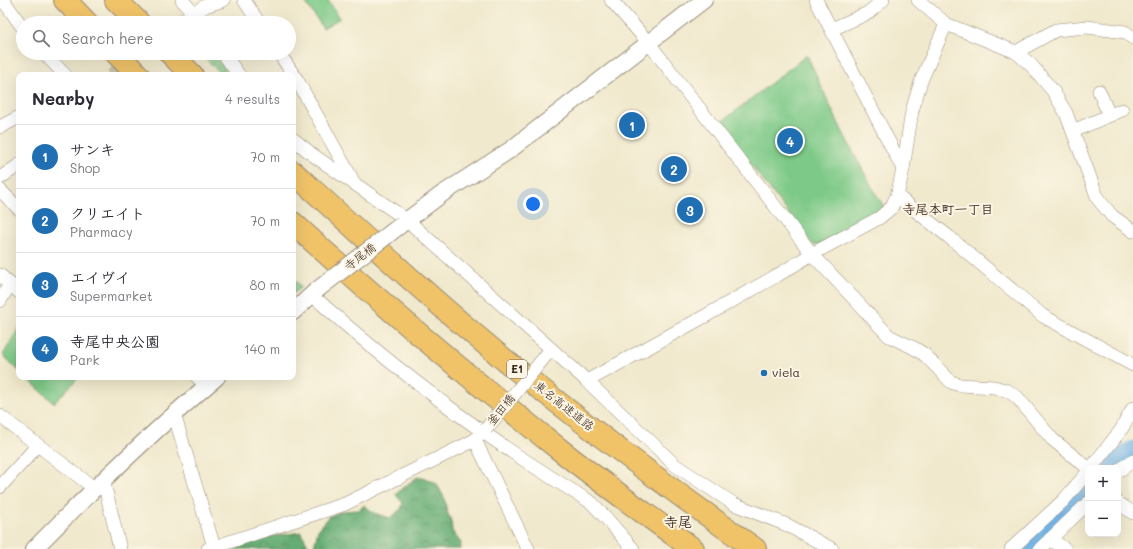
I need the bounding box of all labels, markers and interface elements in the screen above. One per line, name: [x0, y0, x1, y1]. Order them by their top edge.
search box: [16, 16, 296, 60]
icon: search: [30, 27, 52, 49]
text: Search here: [62, 28, 153, 48]
text: Nearby: [32, 87, 94, 109]
text: 4 results: [225, 90, 280, 107]
pin: 1: [619, 110, 645, 140]
pin: 4: [777, 126, 803, 156]
text: サンキ: [70, 139, 115, 159]
text: 1: [42, 148, 48, 165]
text: 70 m: [250, 148, 280, 165]
pin: 2: [661, 154, 687, 184]
text: Shop: [70, 159, 100, 176]
your location: [523, 194, 543, 214]
pin: 3: [677, 195, 703, 225]
district label: 寺尾本町一丁目: [902, 200, 994, 217]
text: クリエイト: [70, 203, 145, 223]
text: 2: [41, 212, 49, 229]
text: 70 m: [250, 212, 280, 229]
text: Pharmacy: [70, 223, 133, 240]
street label: 寺尾橋: [340, 239, 378, 274]
text: エイヴイ: [70, 267, 130, 287]
text: 3: [41, 276, 49, 293]
text: 80 m: [250, 276, 280, 293]
text: Supermarket: [70, 287, 153, 304]
text: 寺尾中央公園: [70, 331, 160, 351]
text: 4: [41, 340, 49, 357]
text: 140 m: [244, 340, 280, 357]
text: Park: [70, 351, 99, 368]
road number: E1: [507, 360, 527, 378]
place label: viela: [772, 364, 800, 380]
marker: viela: [759, 368, 769, 378]
street label: 東名高速道路: [531, 377, 598, 434]
street label: 釜田橋: [483, 390, 518, 428]
map controls: [1085, 465, 1121, 537]
button: +: [1085, 465, 1121, 501]
button: −: [1085, 501, 1121, 537]
district label: 寺尾: [664, 512, 692, 531]

